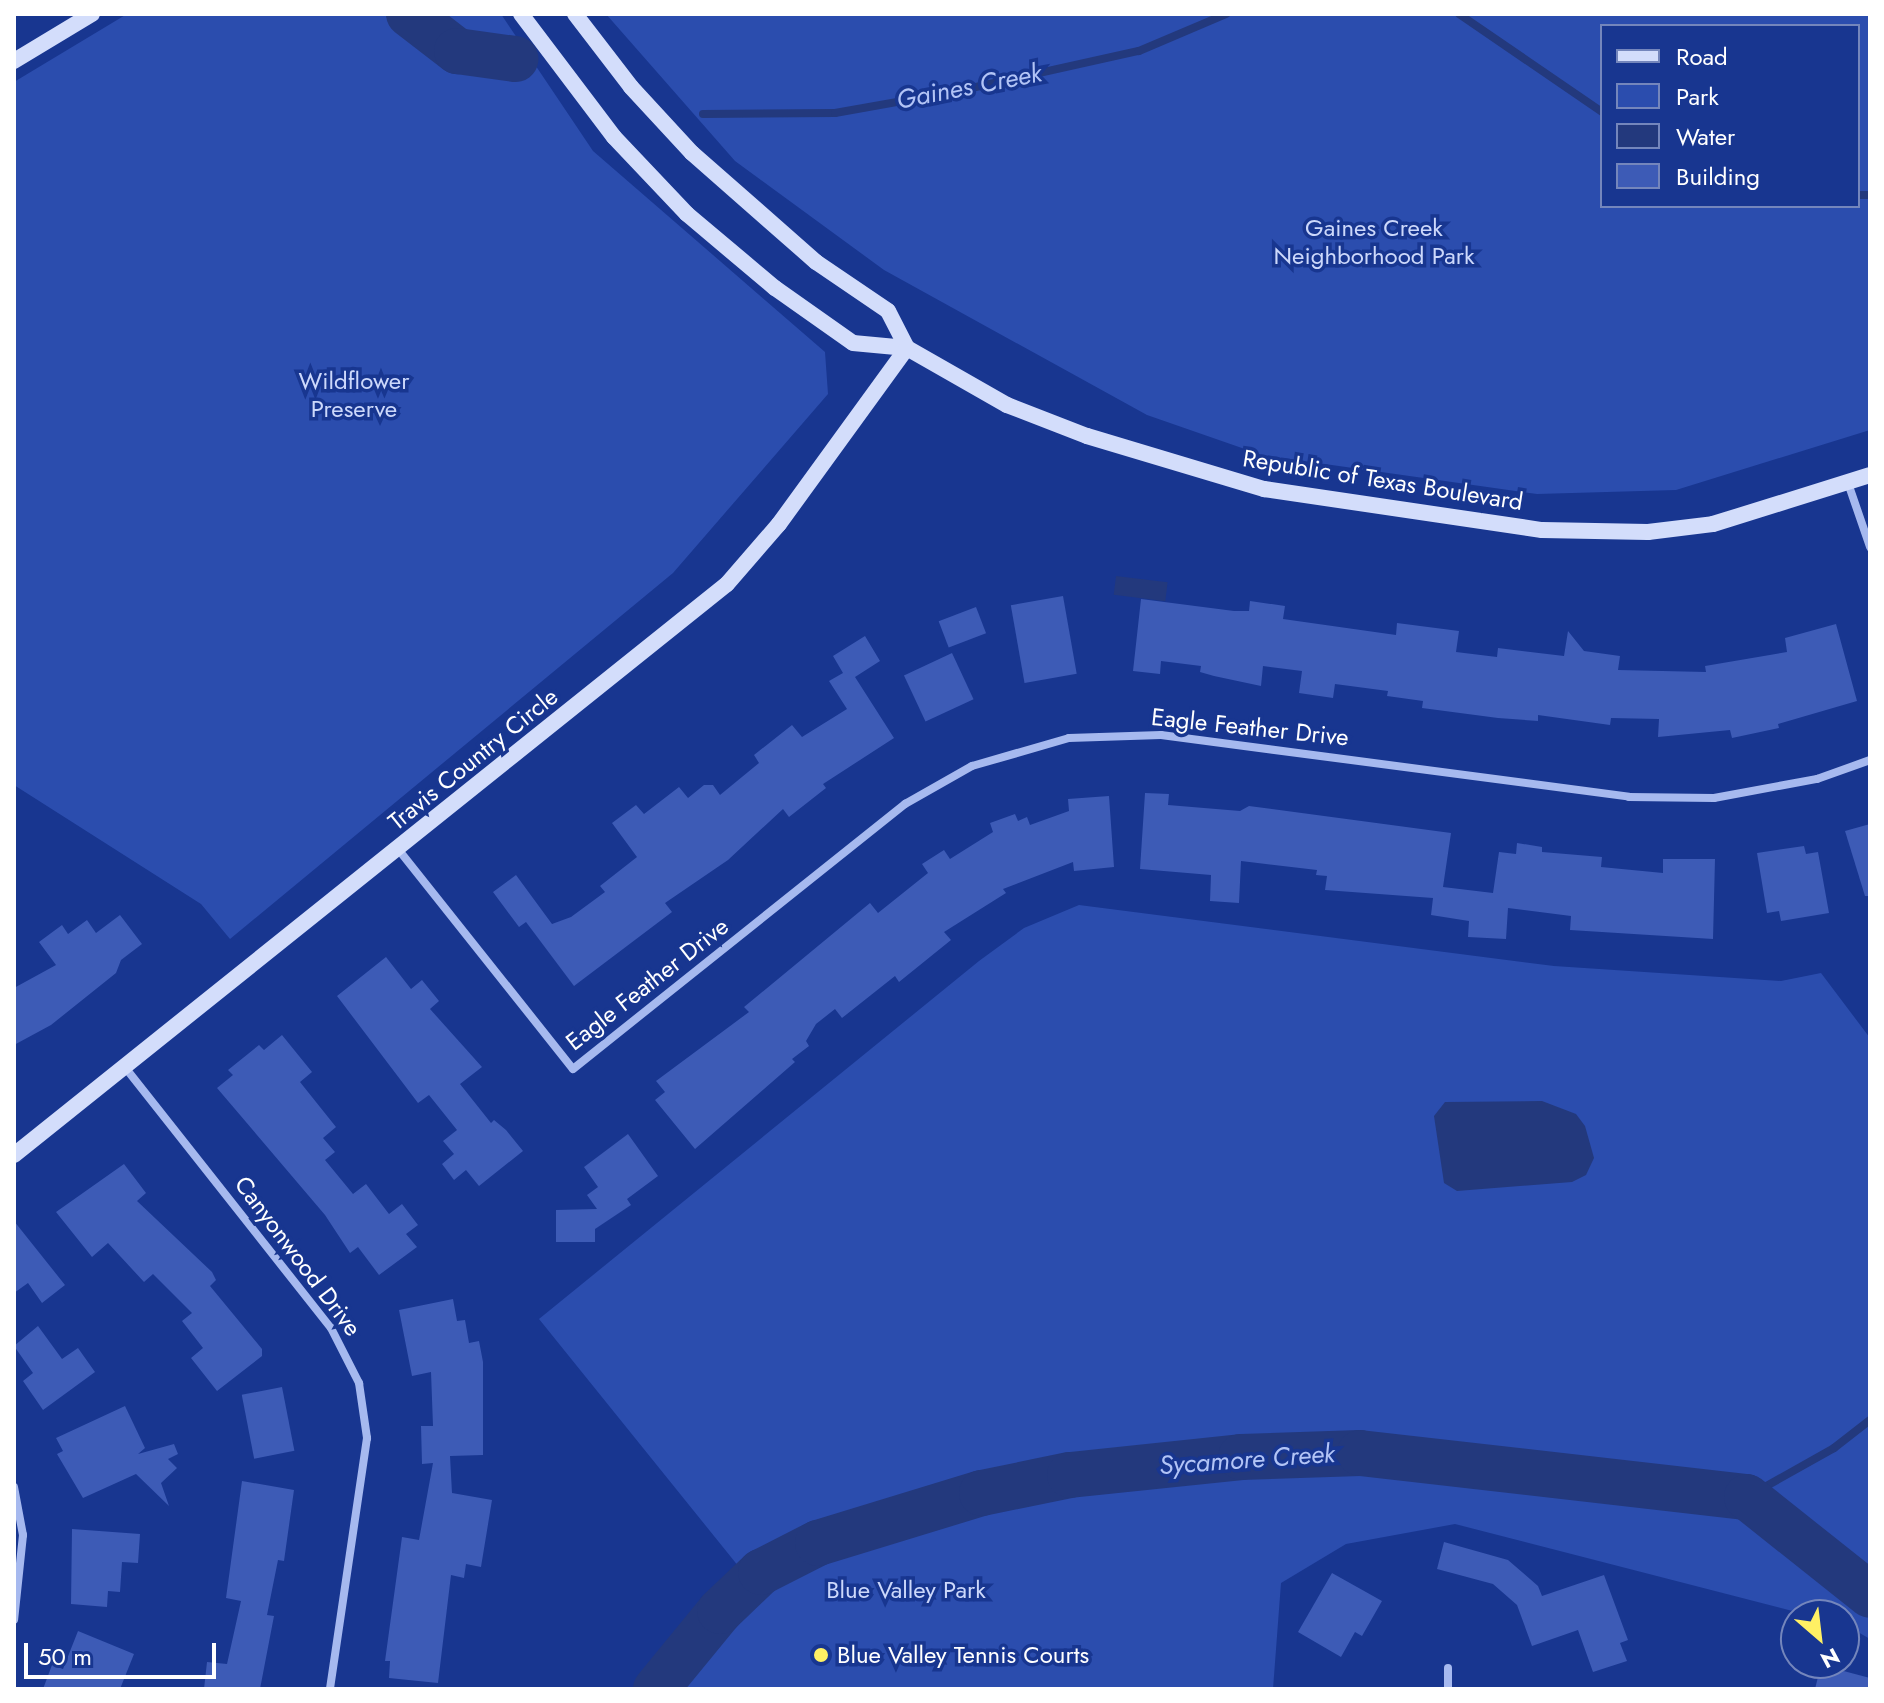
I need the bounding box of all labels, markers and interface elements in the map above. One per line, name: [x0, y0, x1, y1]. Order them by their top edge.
legend: [1600, 24, 1860, 208]
text: Road: [1676, 39, 1728, 74]
water label: Gaines Creek: [894, 58, 1044, 116]
text: Park: [1676, 79, 1719, 114]
text: Water: [1676, 119, 1735, 154]
text: Building: [1676, 159, 1760, 194]
park label: Gaines Creek Neighborhood Park: [1274, 214, 1474, 270]
park label: Wildflower Preserve: [299, 367, 409, 423]
street label: Republic of Texas Boulevard: [1241, 444, 1525, 516]
street label: Travis Country Circle: [382, 682, 564, 836]
street label: Eagle Feather Drive: [1150, 702, 1350, 752]
street label: Eagle Feather Drive: [560, 912, 734, 1056]
street label: Canyonwood Drive: [229, 1170, 367, 1342]
water label: Sycamore Creek: [1158, 1438, 1336, 1482]
park label: Blue Valley Park: [826, 1576, 986, 1604]
north arrow: [1780, 1599, 1860, 1679]
scale bar: [28, 1627, 220, 1677]
text: 50 m: [38, 1639, 92, 1674]
text: N: [1815, 1640, 1846, 1677]
place label: Blue Valley Tennis Courts: [837, 1641, 1089, 1669]
marker: Blue Valley Tennis Courts: [812, 1646, 830, 1664]

